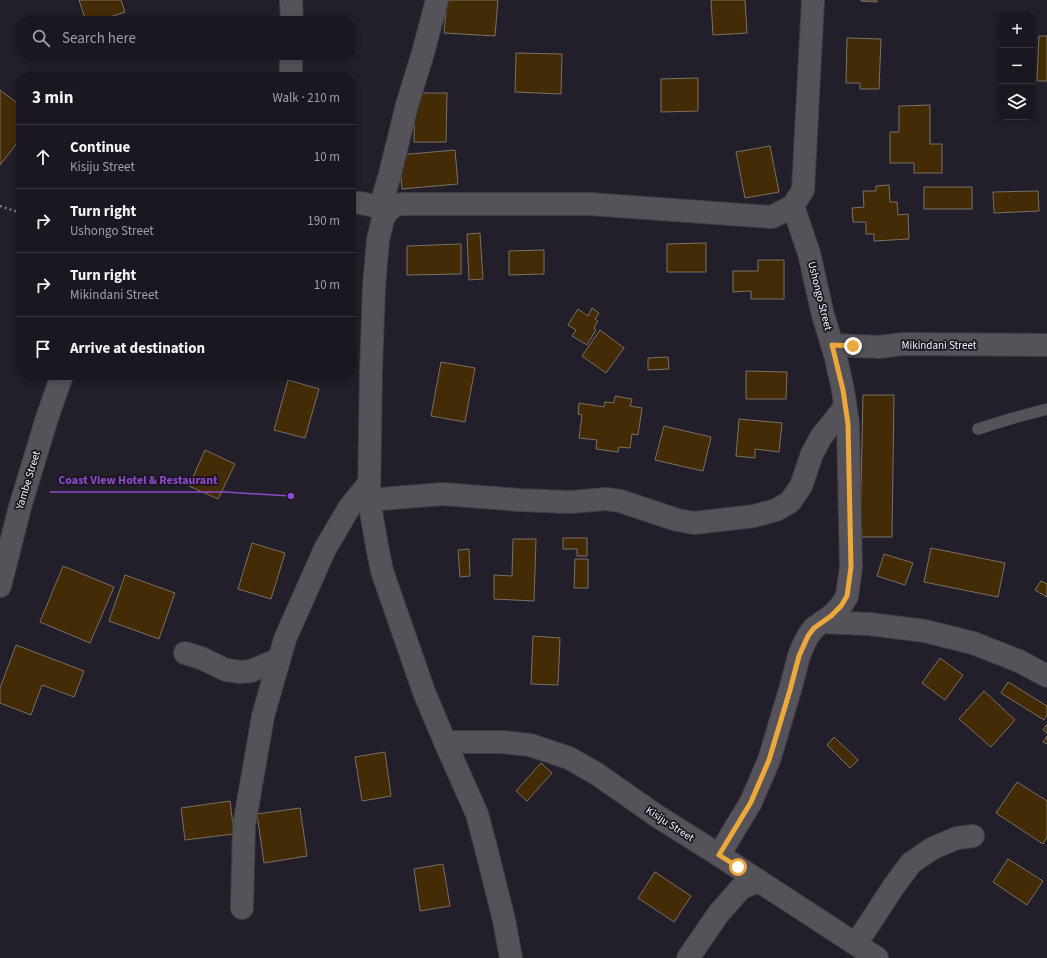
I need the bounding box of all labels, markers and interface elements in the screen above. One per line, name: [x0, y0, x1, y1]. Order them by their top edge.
map controls: [999, 12, 1035, 120]
button: +: [999, 12, 1035, 48]
search box: [16, 16, 356, 60]
icon: search: [30, 27, 52, 49]
text: Search here: [62, 28, 136, 49]
button: −: [999, 48, 1035, 84]
button: layers: [999, 84, 1035, 120]
text: 3 min: [32, 86, 73, 110]
text: Walk · 210 m: [272, 89, 340, 107]
text: Continue: [70, 137, 130, 158]
icon: ahead: [32, 146, 54, 168]
text: 10 m: [314, 148, 340, 166]
text: Kisiju Street: [70, 158, 135, 176]
text: Turn right: [70, 201, 136, 222]
icon: right: [32, 210, 54, 232]
text: 190 m: [307, 212, 340, 230]
text: Ushongo Street: [70, 222, 154, 240]
street label: Ushongo Street: [804, 260, 836, 332]
text: Turn right: [70, 265, 136, 286]
icon: right: [32, 274, 54, 296]
text: 10 m: [314, 276, 340, 294]
text: Mikindani Street: [70, 286, 159, 304]
route end: [844, 337, 862, 355]
icon: arrive: [32, 338, 54, 360]
text: Arrive at destination: [70, 338, 205, 359]
street label: Mikindani Street: [901, 338, 977, 353]
street label: Yambe Street: [12, 449, 44, 512]
callout: Coast View Hotel & Restaurant: [50, 468, 225, 492]
text: Coast View Hotel & Restaurant: [58, 472, 218, 489]
street label: Kisiju Street: [643, 803, 697, 845]
route start: [729, 858, 747, 876]

